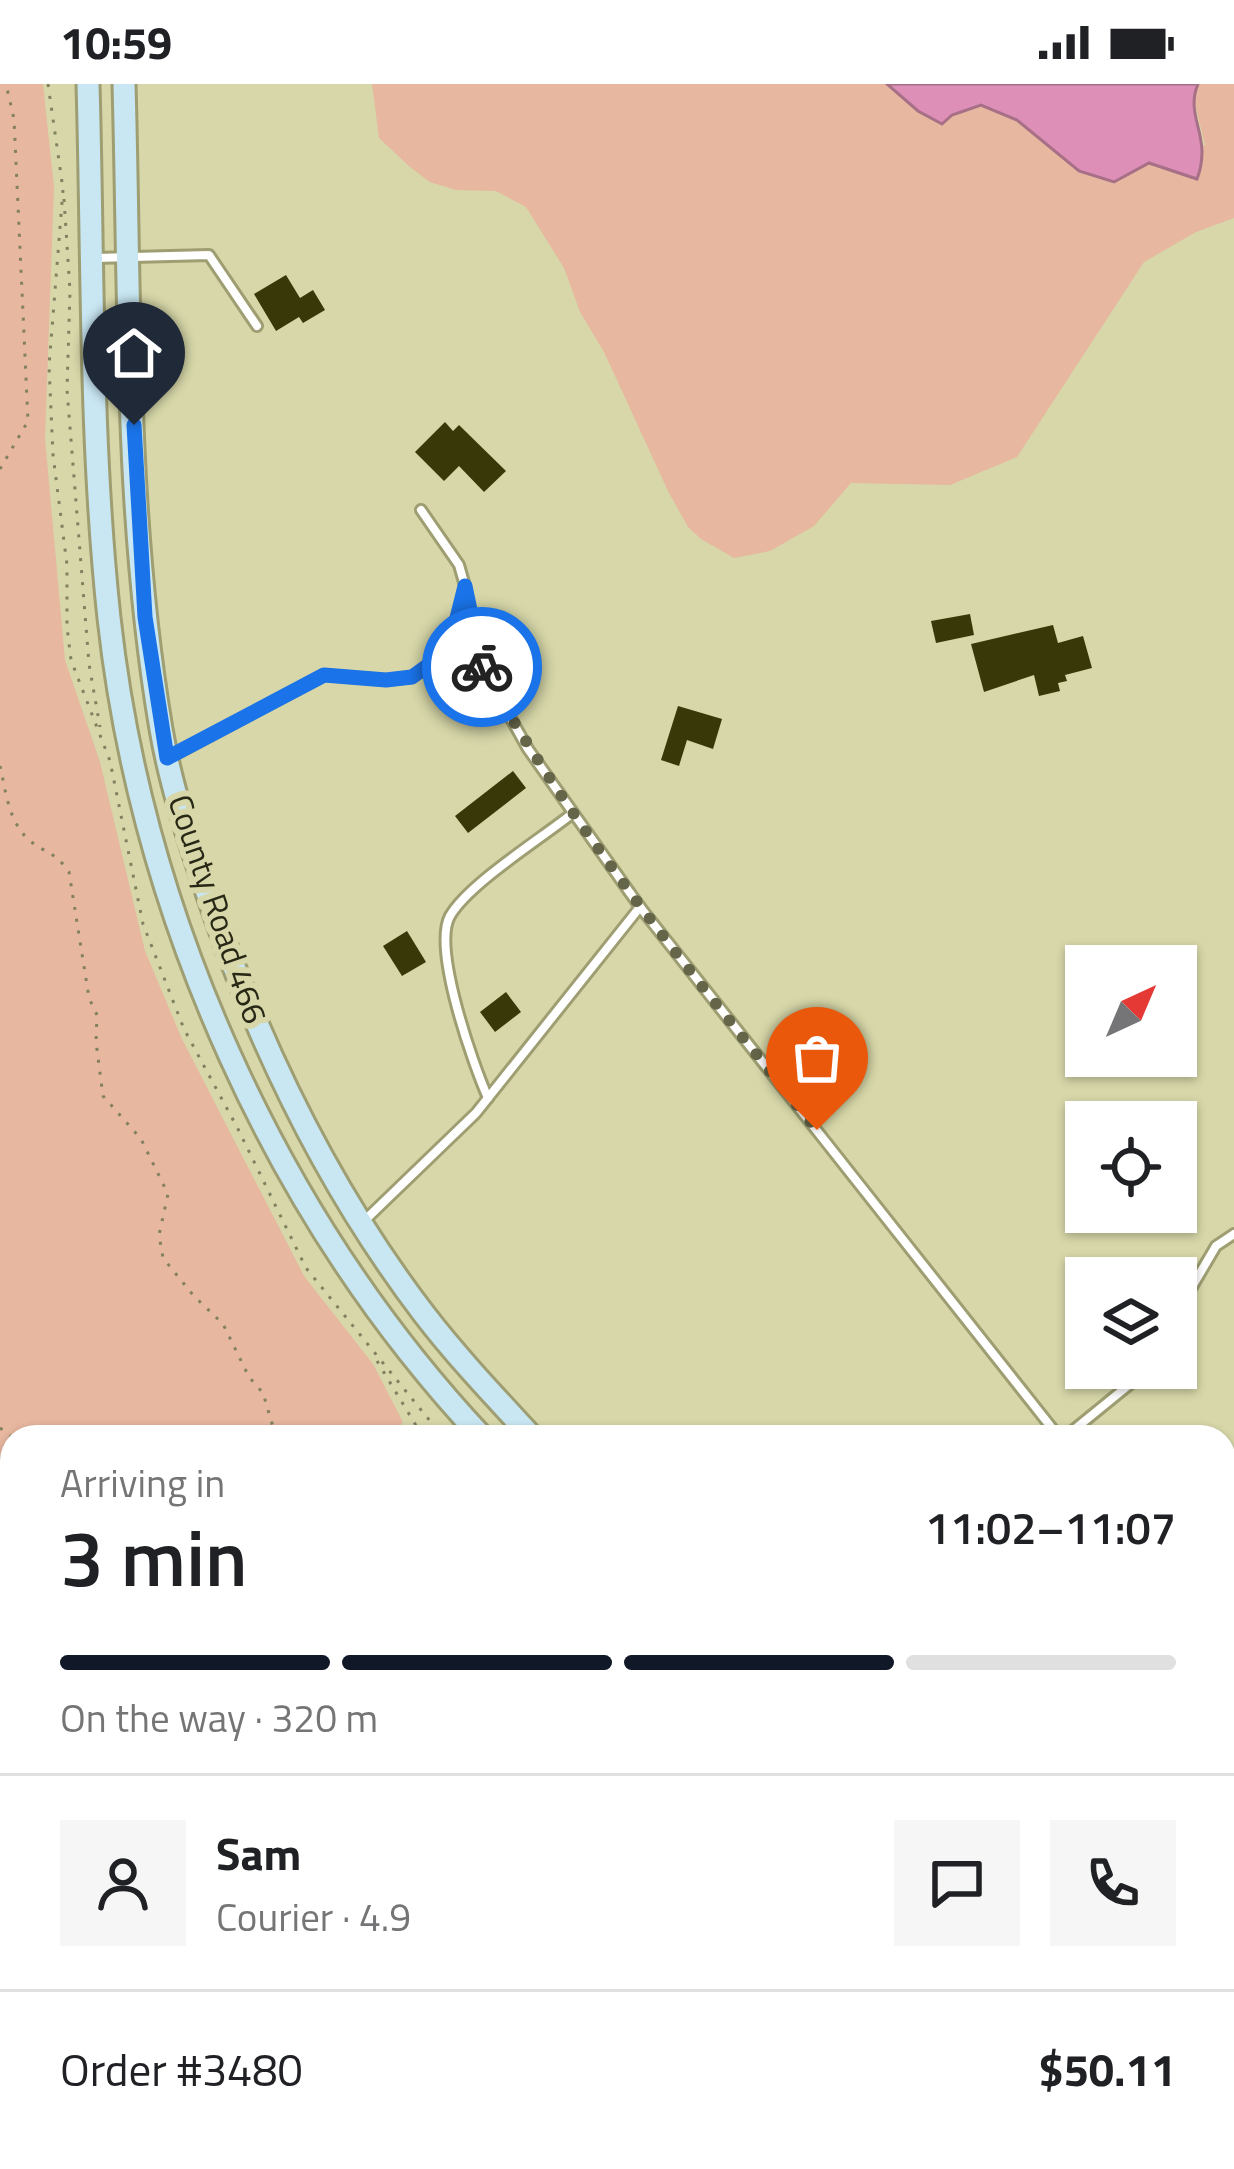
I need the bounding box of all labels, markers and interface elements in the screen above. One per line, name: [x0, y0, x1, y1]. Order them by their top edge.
text: 10:59: [60, 8, 172, 76]
pin: [83, 302, 185, 425]
icon: home: [101, 320, 167, 386]
courier: [422, 607, 542, 727]
icon: bike: [449, 634, 515, 700]
street label: County Road 466: [155, 788, 281, 1030]
north arrow: [1065, 945, 1197, 1077]
map controls: [1065, 945, 1197, 1389]
pin: [766, 1007, 868, 1130]
icon: bag: [784, 1025, 850, 1091]
button: locate: [1065, 1101, 1197, 1233]
button: layers: [1065, 1257, 1197, 1389]
text: Arriving in: [60, 1453, 225, 1512]
text: 11:02–11:07: [925, 1493, 1176, 1561]
text: 3 min: [60, 1498, 248, 1616]
text: On the way · 320 m: [60, 1688, 378, 1747]
text: Sam: [216, 1819, 301, 1887]
button: person: [60, 1820, 186, 1946]
button: chat: [894, 1820, 1020, 1946]
button: phone: [1050, 1820, 1176, 1946]
text: Courier · 4.9: [216, 1887, 411, 1946]
text: Order #3480: [60, 2035, 303, 2103]
text: $50.11: [1038, 2035, 1176, 2103]

